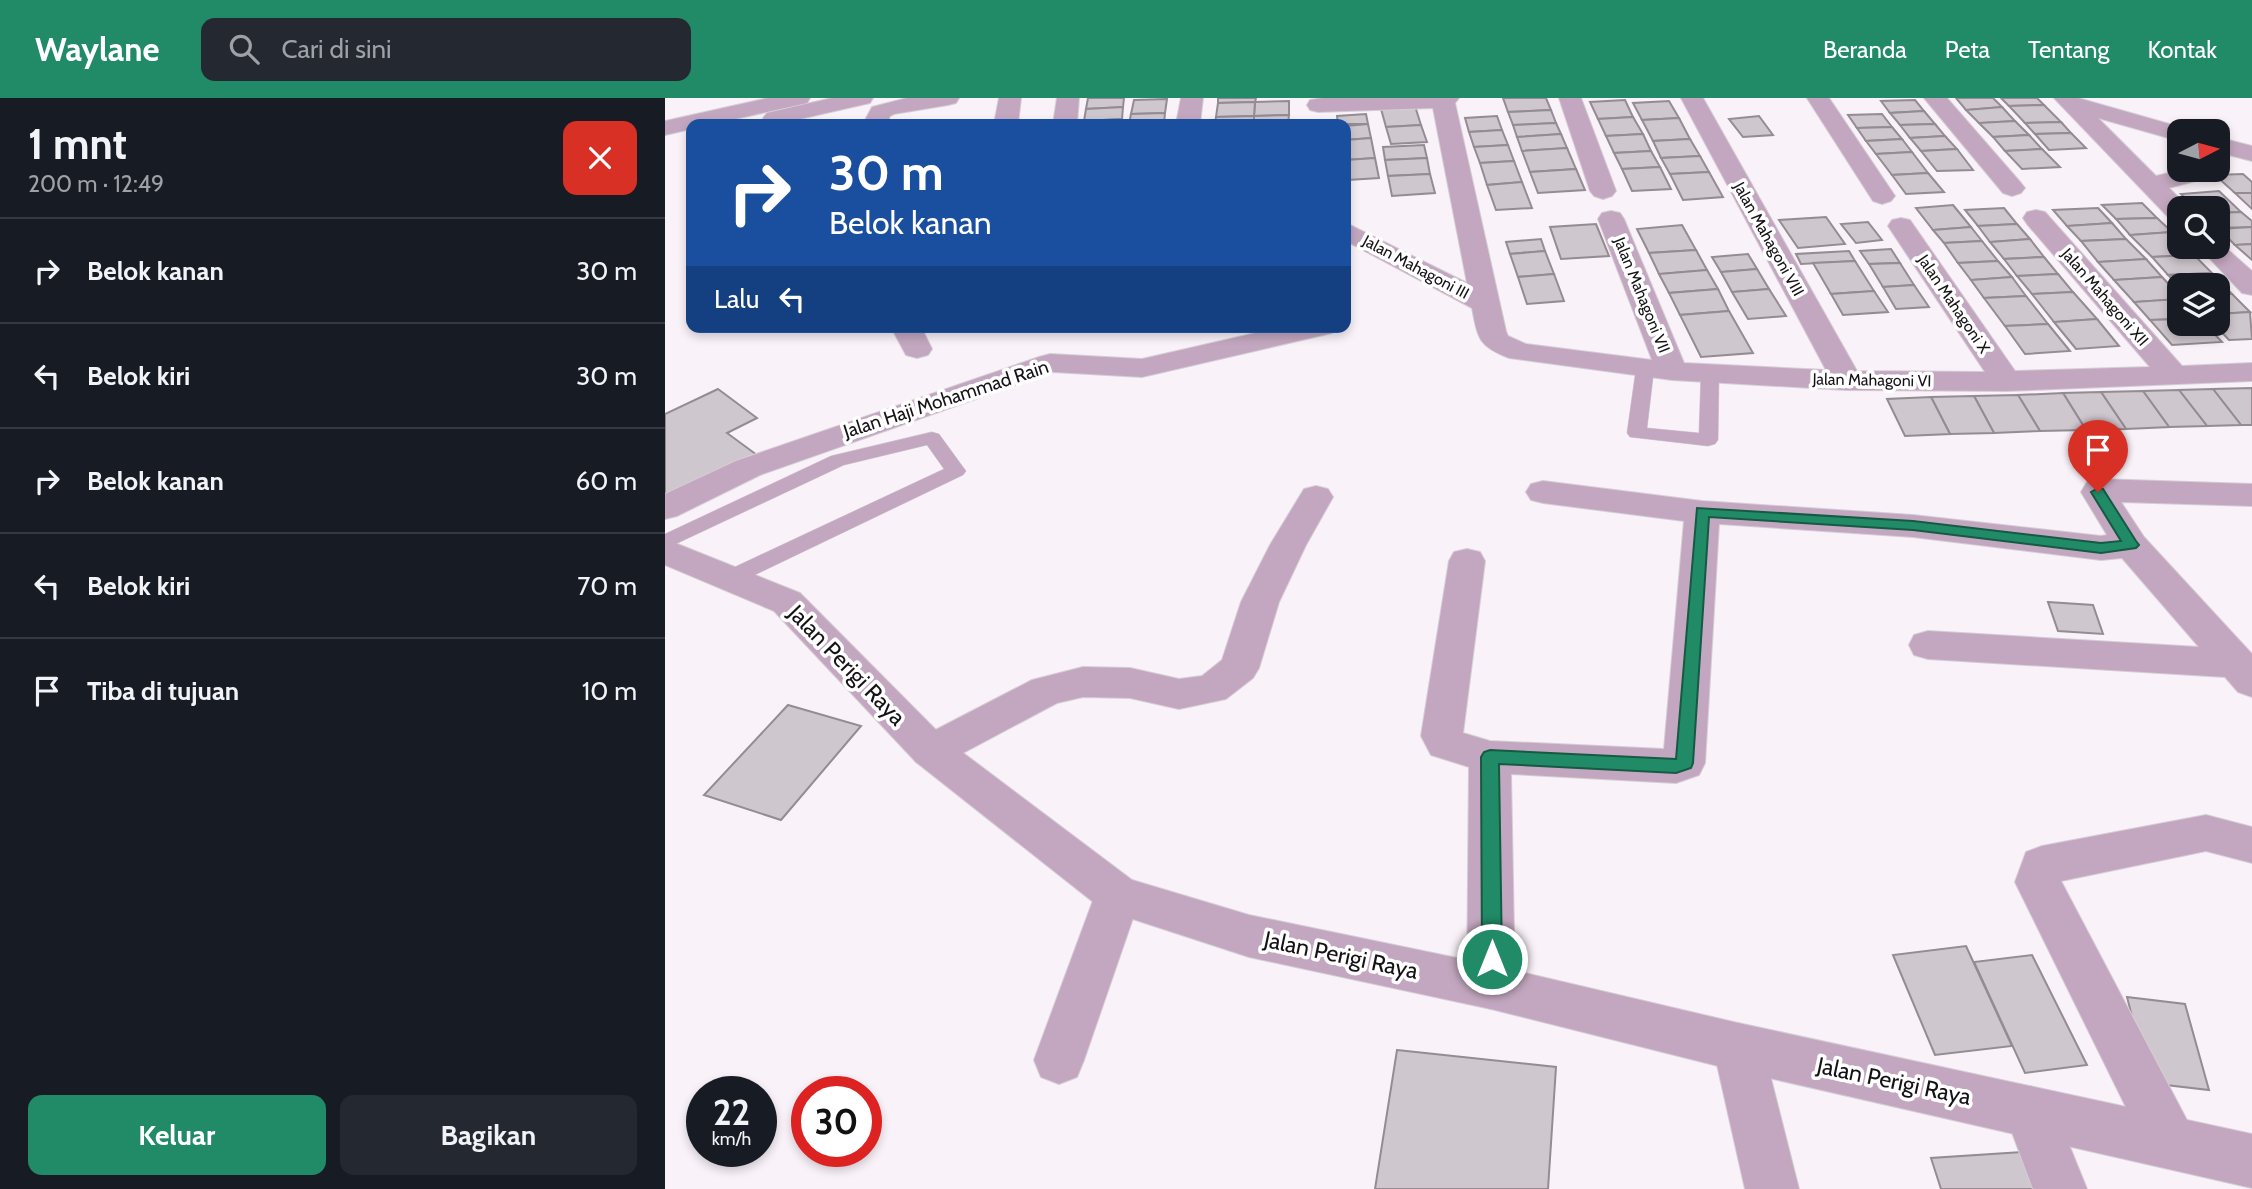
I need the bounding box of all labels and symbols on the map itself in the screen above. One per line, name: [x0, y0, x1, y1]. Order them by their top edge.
north arrow: [2167, 119, 2229, 182]
street label: Jalan Mahagoni VIII: [1729, 178, 1808, 299]
street label: Jalan Mahagoni III: [1359, 231, 1472, 303]
street label: Jalan Mahagoni VII: [1610, 233, 1674, 356]
street label: Jalan Mahagoni XII: [2057, 244, 2152, 350]
street label: Jalan Mahagoni X: [1913, 250, 1994, 357]
street label: Jalan Haji Mohammad Rain: [840, 355, 1052, 443]
street label: Jalan Mahagoni VI: [1811, 369, 1932, 391]
pin: [2068, 420, 2128, 492]
street label: Jalan Perigi Raya: [782, 598, 912, 731]
position arrow: [1455, 922, 1529, 996]
street label: Jalan Perigi Raya: [1260, 925, 1421, 985]
street label: Jalan Perigi Raya: [1813, 1051, 1974, 1111]
speed limit sign: 30: [791, 1076, 882, 1167]

